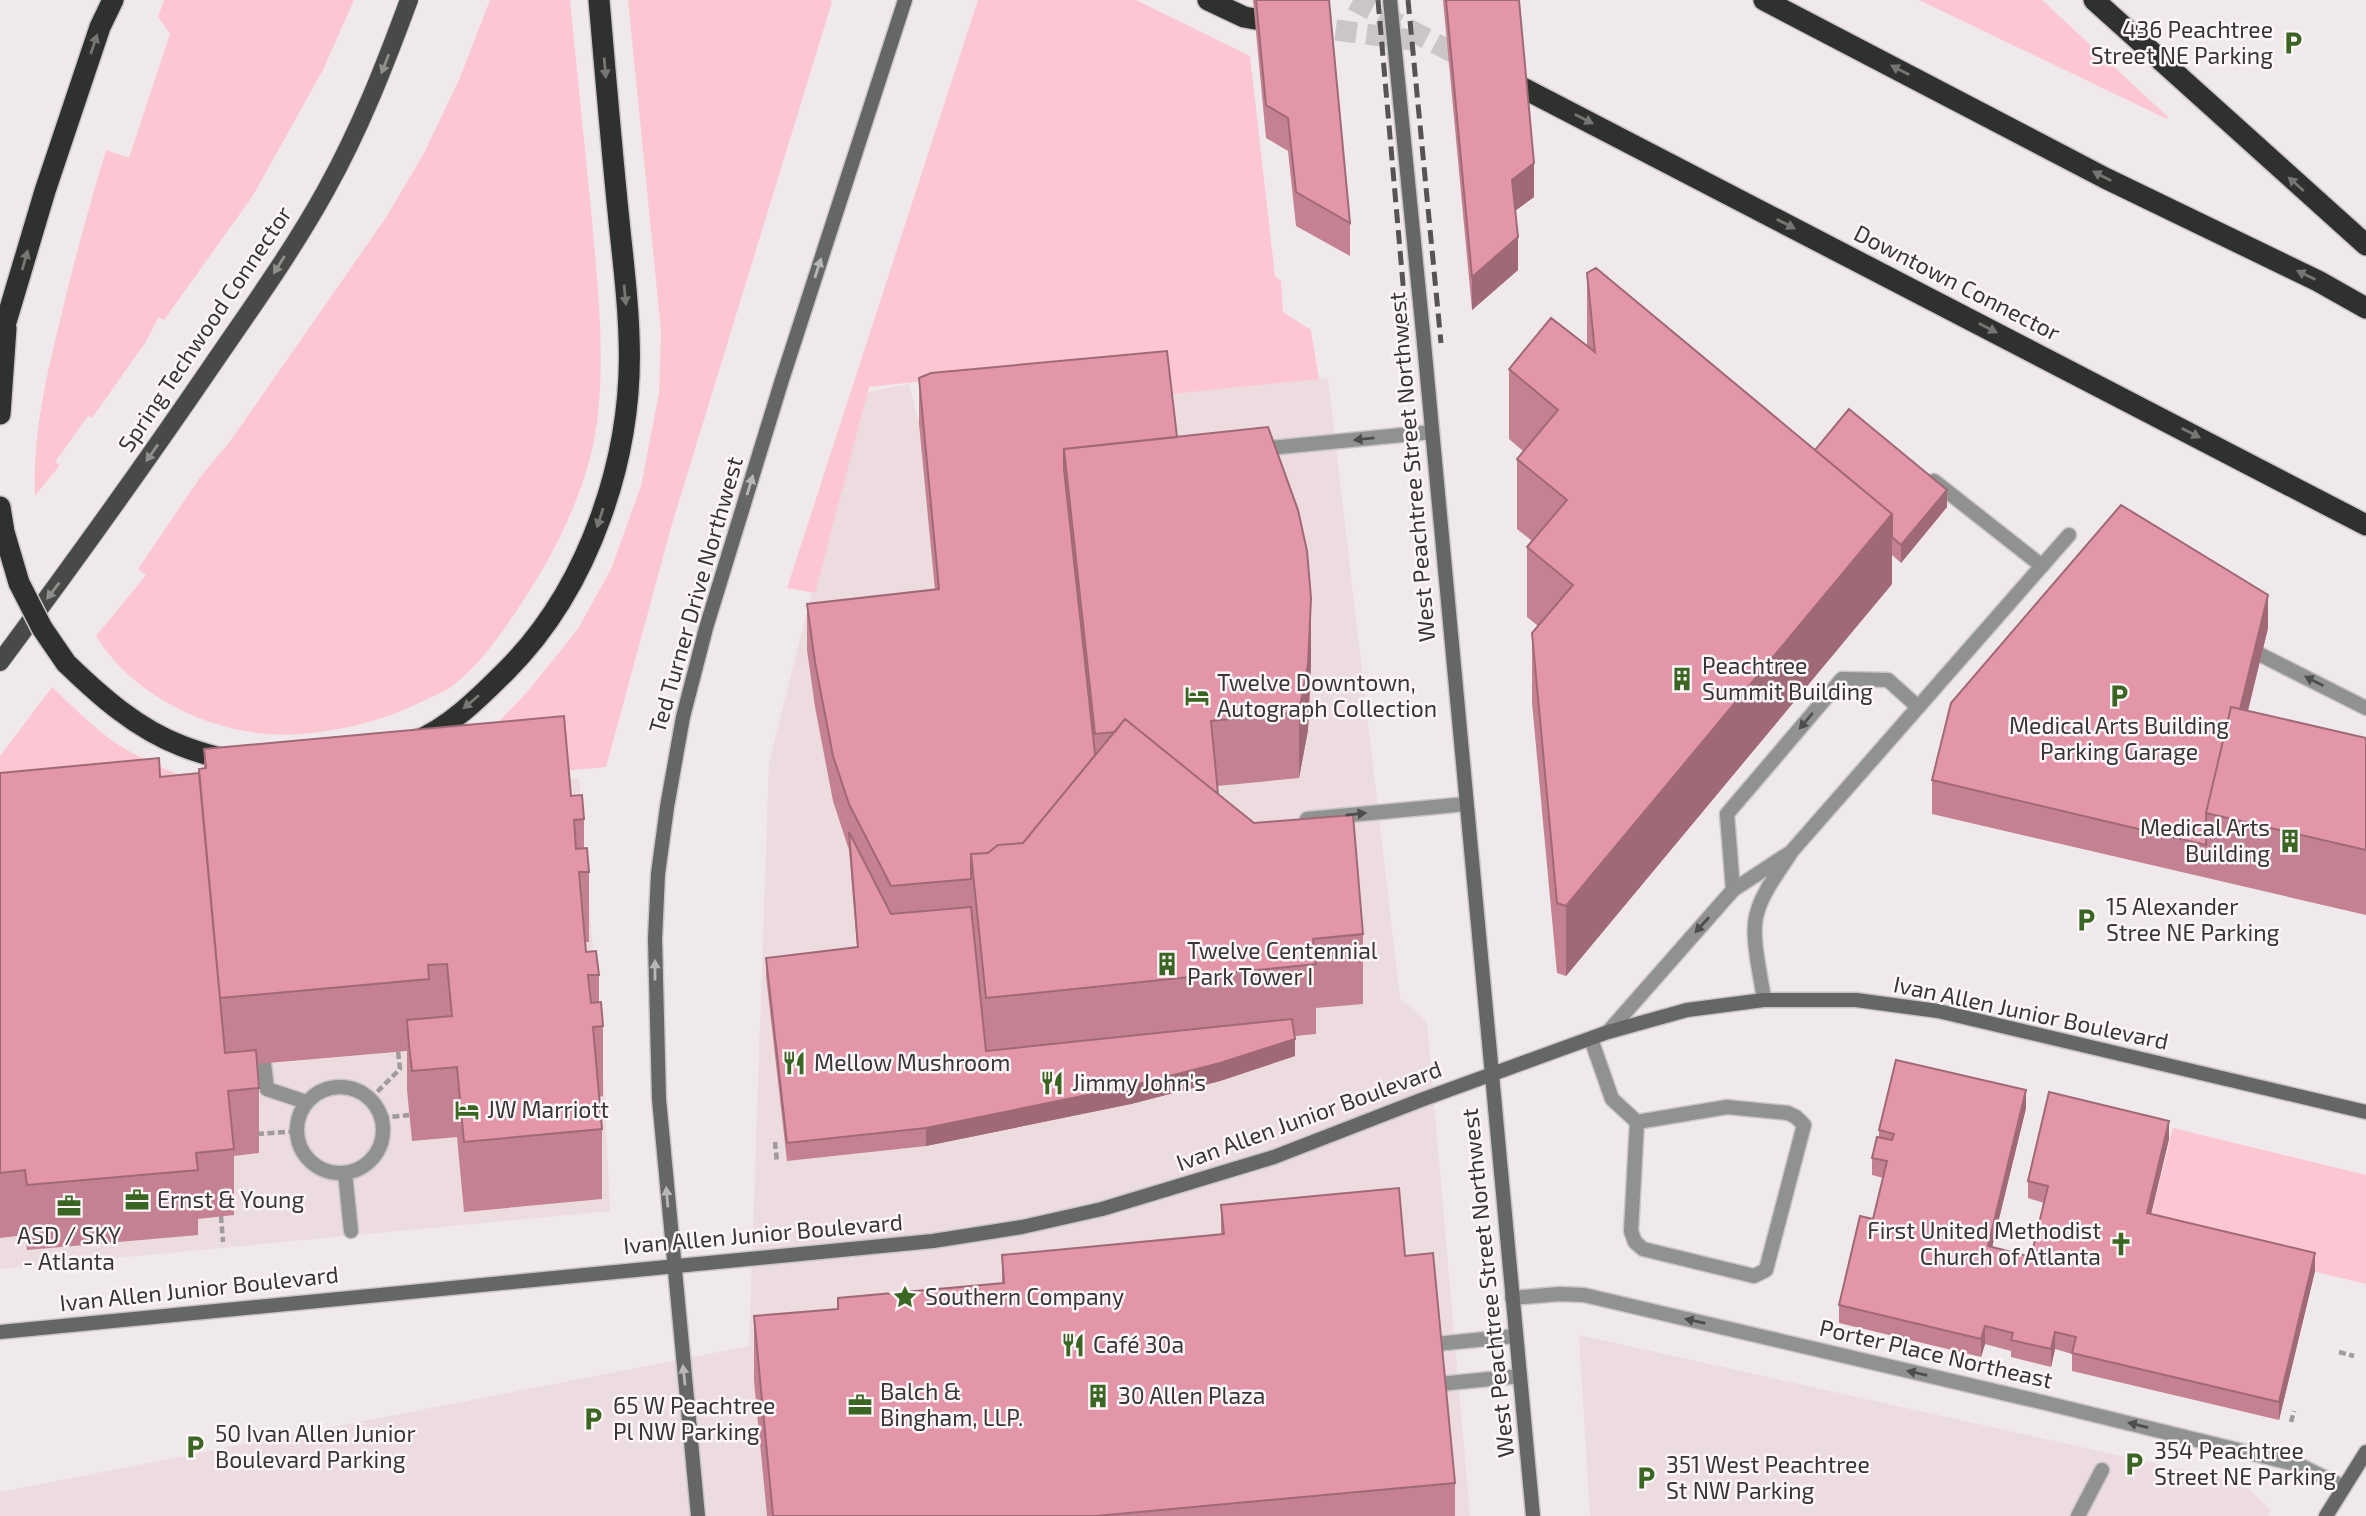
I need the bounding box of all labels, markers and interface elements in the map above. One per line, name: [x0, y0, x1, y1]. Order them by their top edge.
place label: 436 Peachtree Street NE Parking: [2091, 15, 2273, 69]
parking icon: 436 Peachtree Street NE Parking: [2279, 29, 2307, 57]
one-way arrow: [89, 33, 100, 54]
one-way arrow: [380, 53, 391, 74]
one-way arrow: [600, 57, 611, 79]
one-way arrow: [1890, 65, 1910, 76]
one-way arrow: [1574, 114, 1594, 125]
one-way arrow: [2092, 170, 2112, 182]
one-way arrow: [2287, 176, 2305, 192]
street label: Spring Techwood Connector: [111, 200, 297, 457]
one-way arrow: [1776, 218, 1796, 230]
street label: Downtown Connector: [1850, 218, 2065, 346]
one-way arrow: [20, 249, 31, 271]
one-way arrow: [273, 255, 286, 274]
one-way arrow: [814, 257, 824, 278]
one-way arrow: [2296, 270, 2316, 281]
one-way arrow: [620, 284, 631, 306]
street label: West Peachtree Street Northwest: [1382, 291, 1440, 643]
one-way arrow: [1979, 322, 1999, 334]
one-way arrow: [2181, 427, 2201, 438]
one-way arrow: [1353, 433, 1375, 444]
one-way arrow: [145, 444, 159, 462]
street label: Ted Turner Drive Northwest: [642, 453, 748, 736]
one-way arrow: [745, 474, 755, 495]
one-way arrow: [594, 508, 605, 529]
one-way arrow: [46, 582, 60, 600]
place label: Peachtree Summit Building: [1702, 651, 1873, 705]
building icon: Peachtree Summit Building: [1668, 665, 1696, 693]
place label: Twelve Downtown, Autograph Collection: [1217, 668, 1437, 722]
one-way arrow: [2304, 676, 2324, 687]
hotel icon: Twelve Downtown, Autograph Collection: [1183, 682, 1211, 710]
parking icon: Medical Arts Building Parking Garage: [2105, 682, 2133, 710]
one-way arrow: [463, 694, 480, 709]
place label: Medical Arts Building Parking Garage: [2009, 711, 2229, 765]
one-way arrow: [1798, 712, 1814, 730]
one-way arrow: [1345, 808, 1367, 819]
place label: Medical Arts Building: [2140, 813, 2270, 867]
building icon: Medical Arts Building: [2276, 827, 2304, 855]
place label: 15 Alexander Stree NE Parking: [2106, 892, 2280, 946]
parking icon: 15 Alexander Stree NE Parking: [2072, 906, 2100, 934]
one-way arrow: [1694, 916, 1710, 933]
place label: Twelve Centennial Park Tower I: [1187, 936, 1378, 990]
building icon: Twelve Centennial Park Tower I: [1153, 950, 1181, 978]
one-way arrow: [649, 959, 661, 981]
street label: Ivan Allen Junior Boulevard: [1891, 969, 2171, 1055]
place label: Mellow Mushroom: [814, 1048, 1010, 1076]
restaurant icon: Mellow Mushroom: [780, 1049, 808, 1077]
street label: Ivan Allen Junior Boulevard: [1172, 1054, 1445, 1176]
place label: Jimmy John's: [1072, 1068, 1206, 1096]
restaurant icon: Jimmy John's: [1038, 1069, 1066, 1097]
place label: JW Marriott: [487, 1095, 609, 1123]
hotel icon: JW Marriott: [453, 1096, 481, 1124]
street label: West Peachtree Street Northwest: [1455, 1107, 1519, 1459]
place label: Ernst & Young: [157, 1185, 304, 1213]
office icon: Ernst & Young: [123, 1186, 151, 1214]
one-way arrow: [662, 1186, 673, 1208]
office icon: ASD / SKY - Atlanta: [55, 1192, 83, 1220]
street label: Ivan Allen Junior Boulevard: [622, 1207, 904, 1259]
place label: First United Methodist Church of Atlanta: [1867, 1216, 2101, 1270]
place label: ASD / SKY - Atlanta: [17, 1221, 121, 1275]
church icon: First United Methodist Church of Atlanta: [2107, 1230, 2135, 1258]
street label: Ivan Allen Junior Boulevard: [58, 1259, 340, 1317]
place label: Southern Company: [925, 1282, 1124, 1310]
place icon: Southern Company: [891, 1283, 919, 1311]
street label: Porter Place Northeast: [1817, 1313, 2056, 1394]
one-way arrow: [1684, 1315, 1706, 1326]
place label: Café 30a: [1093, 1330, 1184, 1358]
restaurant icon: Café 30a: [1059, 1331, 1087, 1359]
one-way arrow: [678, 1364, 689, 1386]
one-way arrow: [1906, 1367, 1928, 1378]
place label: Balch & Bingham, LLP.: [880, 1377, 1023, 1431]
place label: 30 Allen Plaza: [1118, 1381, 1265, 1409]
building icon: 30 Allen Plaza: [1084, 1382, 1112, 1410]
place label: 65 W Peachtree Pl NW Parking: [613, 1391, 775, 1445]
office icon: Balch & Bingham, LLP.: [846, 1391, 874, 1419]
parking icon: 65 W Peachtree Pl NW Parking: [579, 1405, 607, 1433]
place label: 50 Ivan Allen Junior Boulevard Parking: [215, 1419, 416, 1473]
one-way arrow: [2127, 1419, 2149, 1430]
parking icon: 50 Ivan Allen Junior Boulevard Parking: [181, 1433, 209, 1461]
place label: 354 Peachtree Street NE Parking: [2154, 1436, 2336, 1490]
place label: 351 West Peachtree St NW Parking: [1666, 1450, 1870, 1504]
parking icon: 354 Peachtree Street NE Parking: [2120, 1450, 2148, 1478]
parking icon: 351 West Peachtree St NW Parking: [1632, 1464, 1660, 1492]

